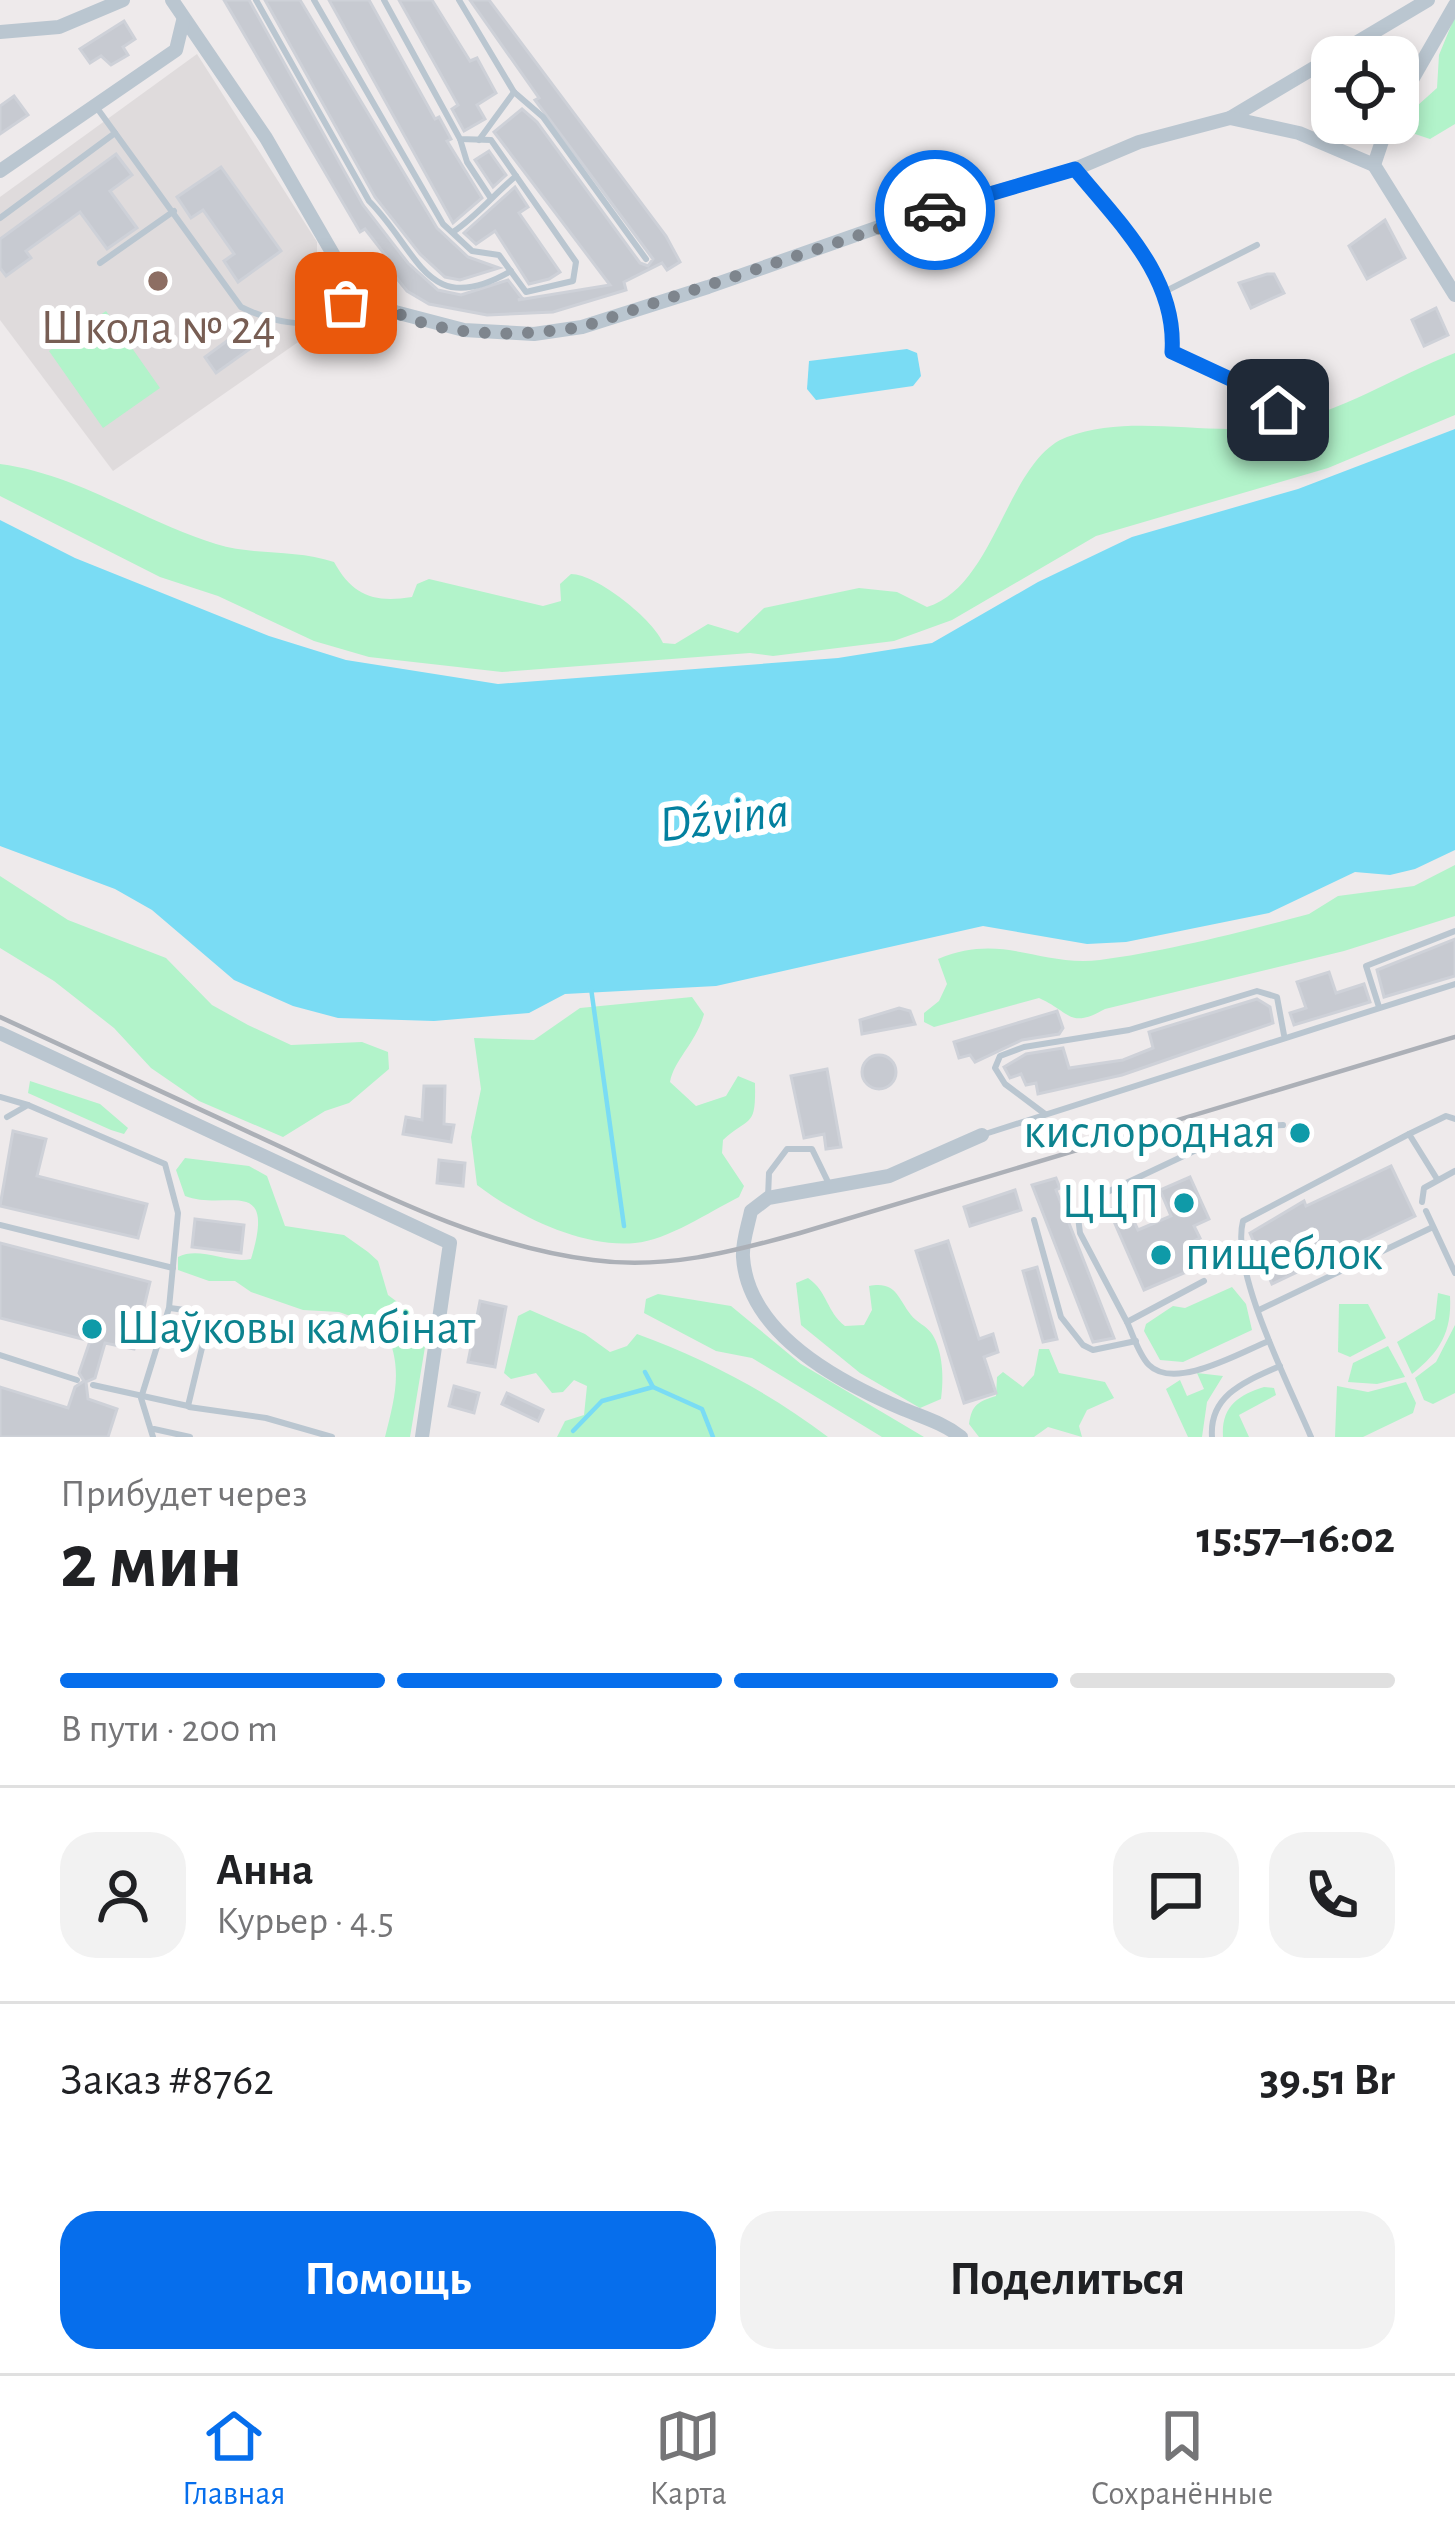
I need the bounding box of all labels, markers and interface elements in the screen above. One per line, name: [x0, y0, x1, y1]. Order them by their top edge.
map controls: [1311, 36, 1419, 144]
button: locate: [1311, 36, 1419, 144]
courier: [875, 150, 995, 270]
icon: car: [902, 177, 968, 243]
pin: [295, 252, 397, 354]
marker: Школа № 24: [145, 268, 171, 294]
icon: bag: [313, 270, 379, 336]
place label: Школа № 24: [40, 305, 276, 353]
pin: [1227, 359, 1329, 461]
icon: home: [1245, 377, 1311, 443]
water label: Dźvina: [656, 785, 792, 851]
place label: кислородная: [1023, 1109, 1276, 1157]
marker: кислородная: [1287, 1120, 1313, 1146]
place label: ЦЦП: [1061, 1179, 1160, 1227]
marker: ЦЦП: [1171, 1190, 1197, 1216]
place label: пищеблок: [1185, 1231, 1383, 1279]
marker: пищеблок: [1148, 1242, 1174, 1268]
place label: Шаўковы камбінат: [116, 1305, 476, 1353]
marker: Шаўковы камбінат: [79, 1316, 105, 1342]
text: Прибудет через: [60, 1475, 307, 1514]
text: 15:57–16:02: [1197, 1516, 1395, 1561]
text: 2 мин: [60, 1524, 243, 1602]
text: В пути · 200 m: [60, 1710, 278, 1749]
button: person: [60, 1832, 186, 1958]
button: chat: [1113, 1832, 1239, 1958]
button: phone: [1269, 1832, 1395, 1958]
text: Анна: [216, 1848, 314, 1893]
text: Курьер · 4.5: [216, 1902, 394, 1941]
text: Заказ #8762: [60, 2058, 274, 2103]
text: 39.51 Br: [1260, 2058, 1395, 2103]
button: Помощь: [60, 2211, 716, 2349]
button: Поделиться: [740, 2211, 1395, 2349]
tab: Главная: [182, 2403, 286, 2515]
tab: Карта: [649, 2403, 727, 2515]
tab: Сохранённые: [1091, 2403, 1273, 2515]

